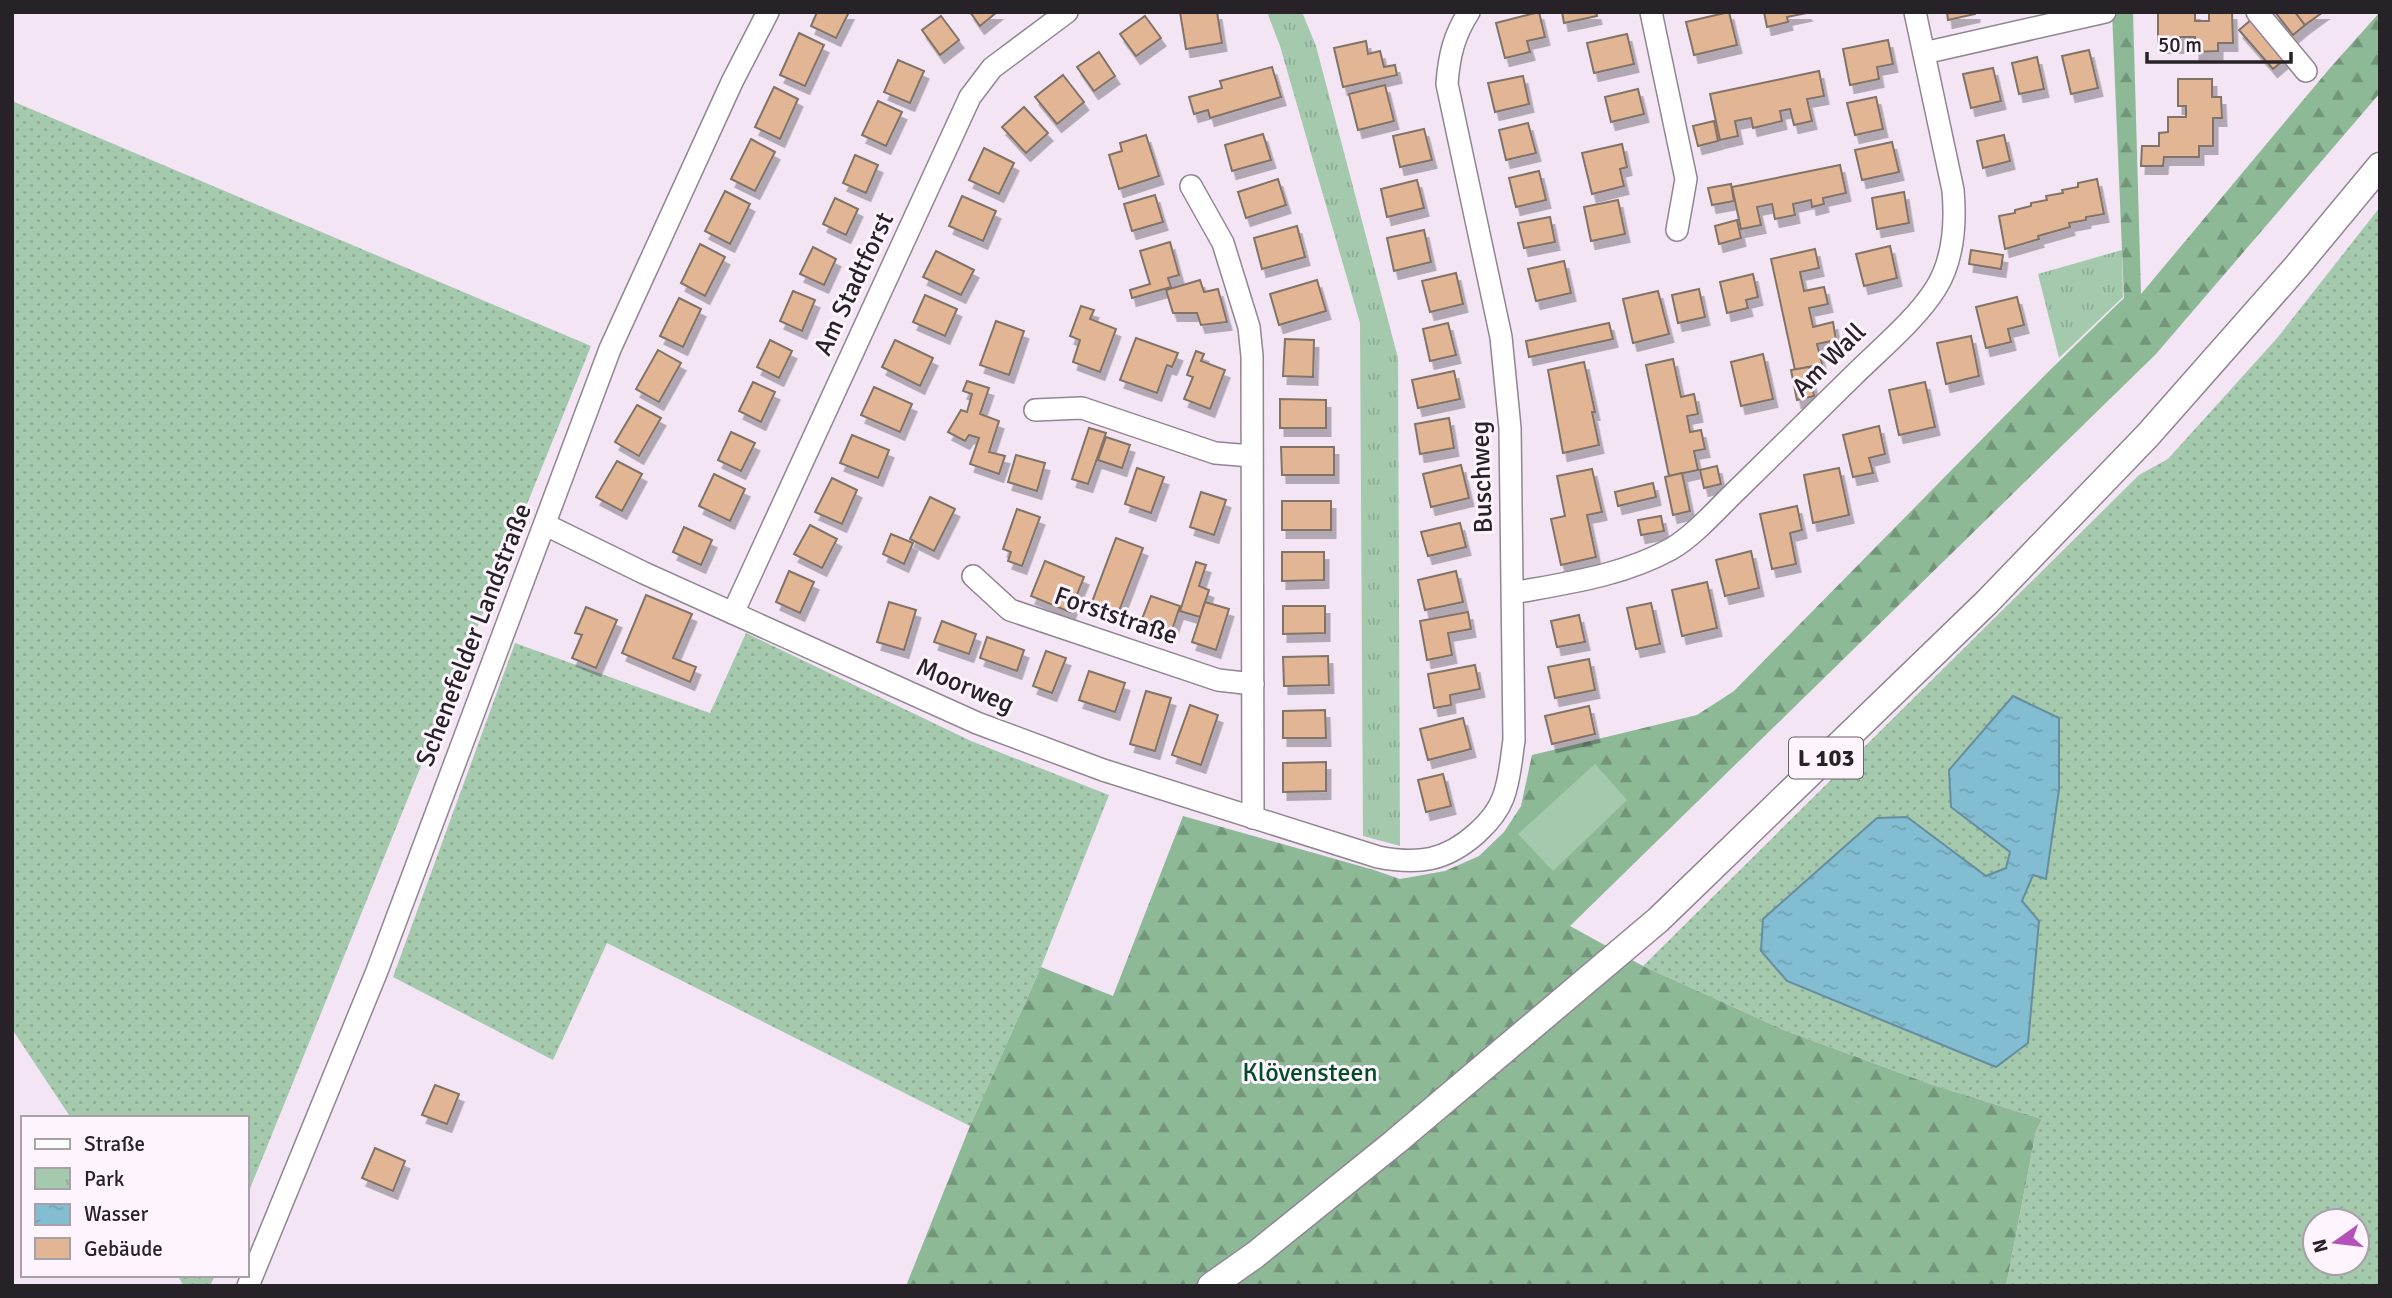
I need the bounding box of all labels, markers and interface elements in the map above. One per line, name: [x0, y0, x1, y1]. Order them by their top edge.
scale bar: [2147, 21, 2290, 65]
text: 50 m: [2158, 32, 2202, 58]
street label: Am Stadtforst: [807, 207, 901, 361]
street label: Am Wall: [1785, 316, 1873, 404]
street label: Buschweg: [1464, 420, 1500, 534]
street label: Schenefelder Landstraße: [409, 499, 539, 771]
street label: Forststraße: [1050, 580, 1182, 652]
street label: Moorweg: [911, 651, 1019, 721]
road number: L 103: [1789, 738, 1863, 778]
park label: Klövensteen: [1242, 1057, 1378, 1089]
legend: [21, 1116, 248, 1277]
text: Straße: [84, 1131, 145, 1157]
text: Park: [84, 1166, 125, 1192]
text: Wasser: [84, 1201, 149, 1227]
north arrow: [2301, 1207, 2371, 1277]
text: Gebäude: [84, 1236, 163, 1262]
text: N: [2307, 1237, 2334, 1255]

